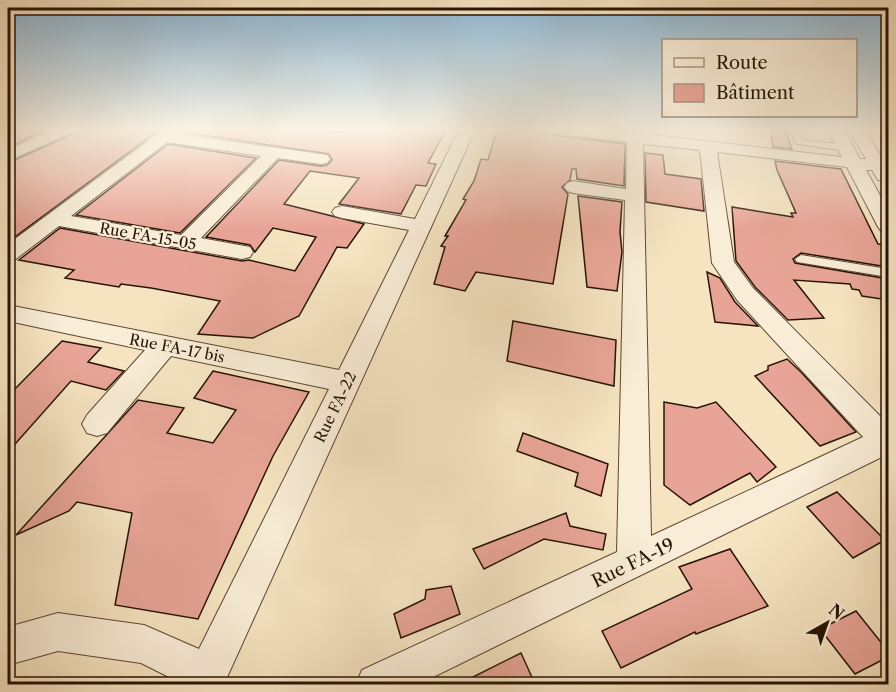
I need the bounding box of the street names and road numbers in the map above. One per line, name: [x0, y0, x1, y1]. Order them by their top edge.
street label: Rue FA-15-05: [98, 218, 198, 254]
street label: Rue FA-17 bis: [128, 329, 226, 367]
street label: Rue FA-22: [310, 368, 360, 446]
street label: Rue FA-19: [588, 534, 678, 592]

